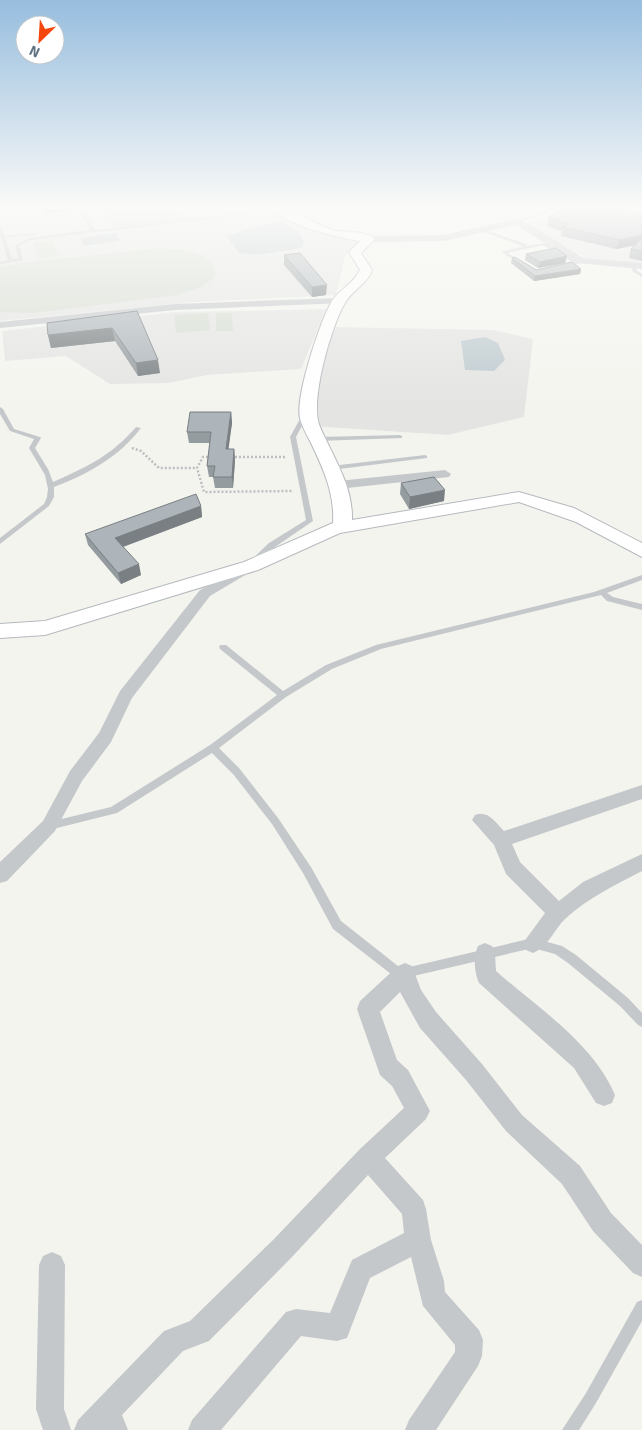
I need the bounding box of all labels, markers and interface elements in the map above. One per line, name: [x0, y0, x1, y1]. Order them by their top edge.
north arrow: [15, 15, 65, 65]
text: N: [27, 42, 43, 61]

